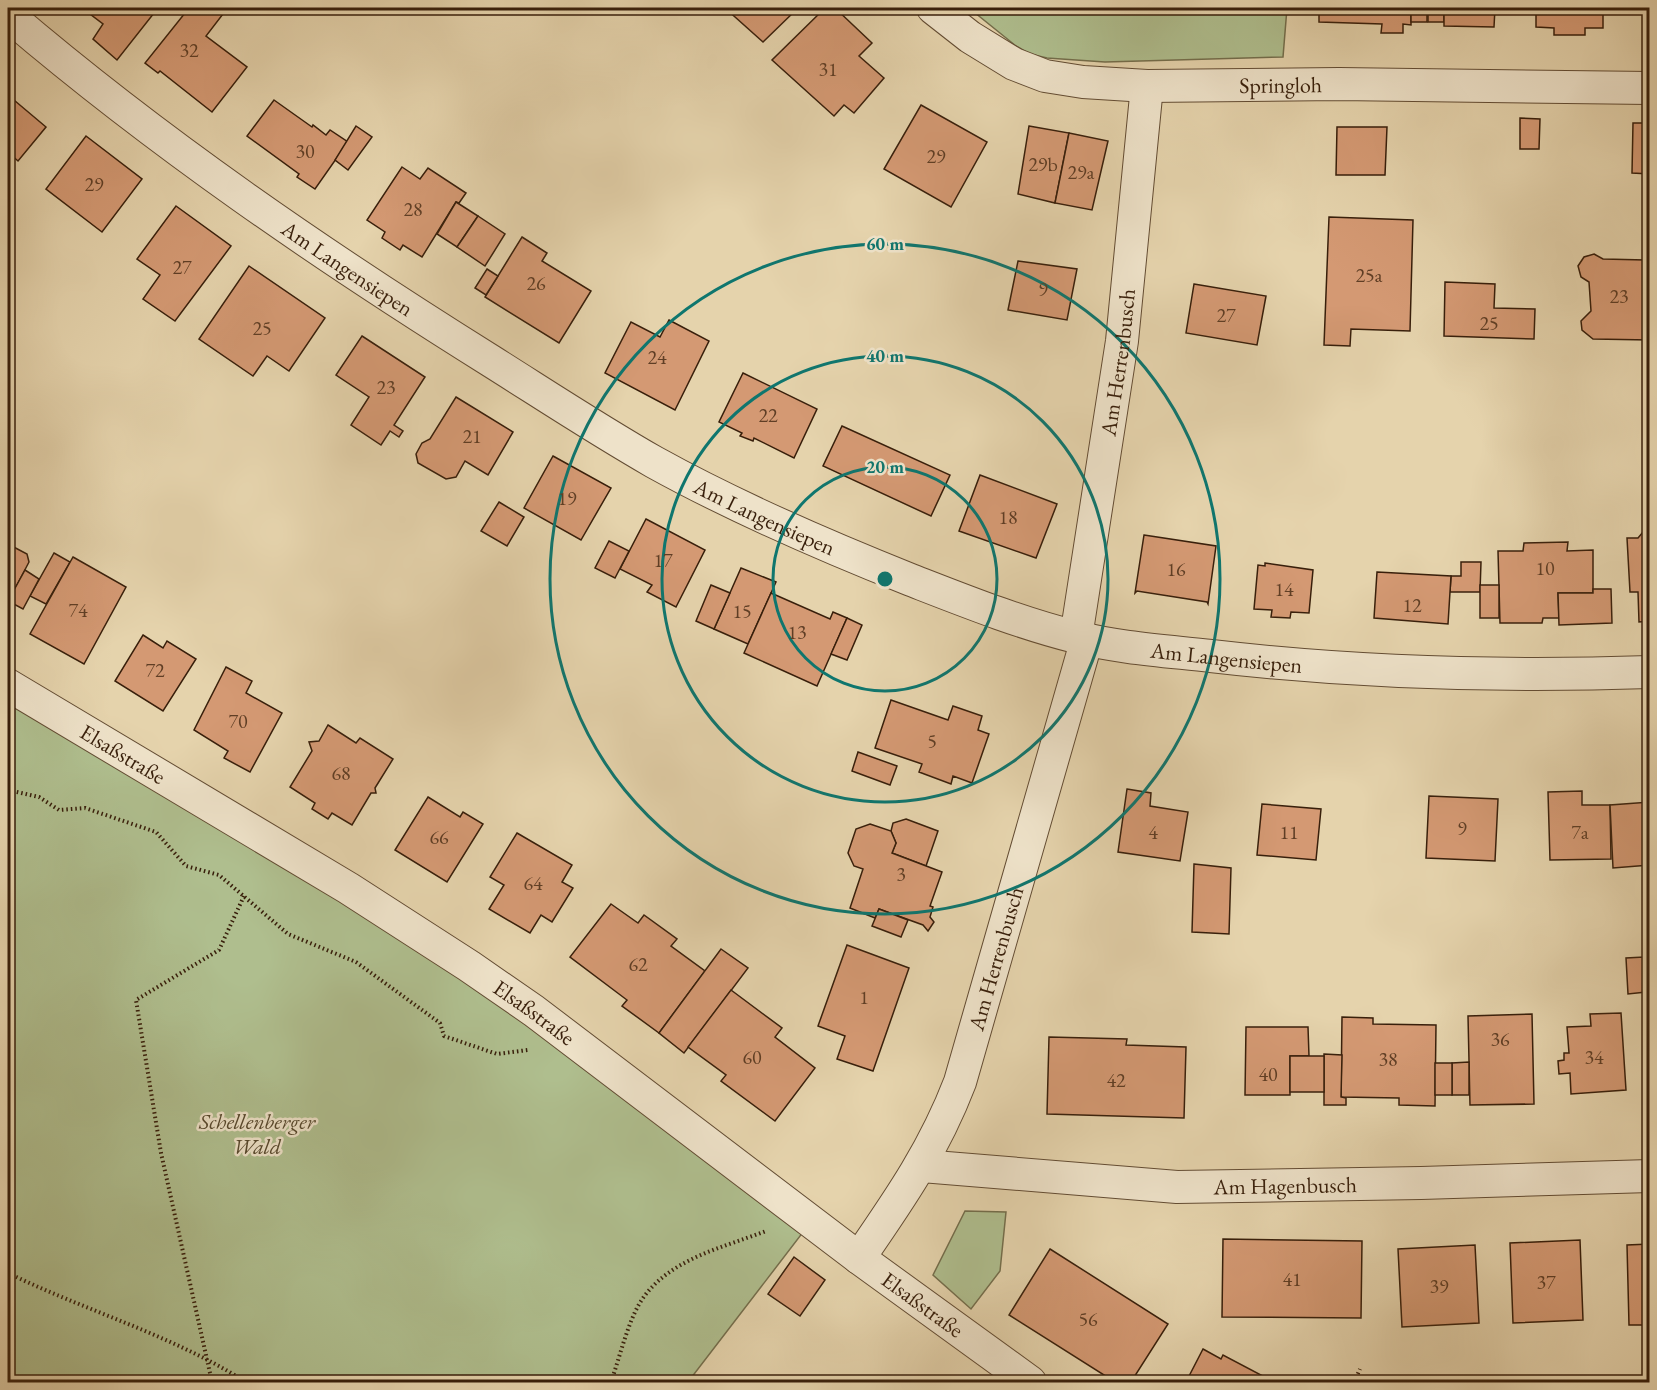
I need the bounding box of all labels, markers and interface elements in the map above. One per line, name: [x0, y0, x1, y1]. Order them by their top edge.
house number: 32: [179, 37, 199, 63]
house number: 31: [818, 56, 838, 82]
street label: Springloh: [1239, 70, 1322, 100]
house number: 30: [295, 138, 315, 164]
house number: 29: [926, 143, 946, 169]
house number: 29b: [1028, 151, 1058, 177]
house number: 29a: [1067, 159, 1095, 185]
house number: 29: [84, 171, 104, 197]
house number: 28: [403, 196, 423, 222]
street label: Am Langensiepen: [275, 214, 419, 323]
text: 60 m: [866, 232, 904, 255]
house number: 27: [172, 254, 192, 280]
house number: 25a: [1355, 262, 1383, 288]
house number: 26: [526, 270, 546, 296]
house number: 9: [1038, 276, 1048, 302]
house number: 23: [1609, 283, 1629, 309]
street label: Am Herrenbusch: [1093, 287, 1142, 439]
house number: 27: [1216, 302, 1236, 328]
house number: 25: [1479, 310, 1499, 336]
house number: 25: [252, 315, 272, 341]
house number: 24: [647, 344, 667, 370]
text: 40 m: [866, 344, 904, 367]
house number: 23: [376, 374, 396, 400]
house number: 22: [758, 402, 778, 428]
house number: 21: [462, 423, 482, 449]
text: 20 m: [866, 455, 904, 478]
street label: Am Langensiepen: [688, 471, 840, 562]
house number: 19: [557, 485, 577, 511]
house number: 18: [998, 504, 1018, 530]
house number: 17: [653, 547, 673, 573]
house number: 10: [1535, 555, 1555, 581]
house number: 16: [1166, 556, 1186, 582]
centre of rings: [875, 569, 895, 589]
house number: 14: [1274, 576, 1294, 602]
house number: 12: [1402, 592, 1422, 618]
house number: 74: [68, 597, 88, 623]
house number: 15: [732, 598, 752, 624]
house number: 13: [787, 619, 807, 645]
street label: Am Langensiepen: [1148, 636, 1304, 680]
house number: 72: [145, 657, 165, 683]
house number: 70: [228, 708, 248, 734]
street label: Elsaßstraße: [75, 717, 171, 791]
house number: 5: [927, 728, 937, 754]
house number: 68: [331, 760, 351, 786]
house number: 9: [1457, 815, 1467, 841]
house number: 4: [1148, 819, 1158, 845]
house number: 11: [1279, 819, 1299, 845]
house number: 7a: [1571, 819, 1589, 845]
house number: 66: [429, 824, 449, 850]
house number: 3: [896, 861, 906, 887]
house number: 64: [523, 870, 543, 896]
street label: Am Herrenbusch: [961, 883, 1030, 1035]
house number: 62: [628, 951, 648, 977]
street label: Elsaßstraße: [487, 973, 581, 1052]
house number: 1: [859, 984, 869, 1010]
house number: 36: [1490, 1026, 1510, 1052]
house number: 60: [742, 1044, 762, 1070]
house number: 34: [1584, 1044, 1604, 1070]
house number: 38: [1378, 1046, 1398, 1072]
house number: 40: [1258, 1061, 1278, 1087]
house number: 42: [1106, 1067, 1126, 1093]
park label: Schellenberger Wald: [198, 1107, 317, 1161]
street label: Am Hagenbusch: [1212, 1170, 1357, 1201]
street label: Elsaßstraße: [876, 1265, 970, 1344]
house number: 41: [1282, 1266, 1302, 1292]
house number: 37: [1536, 1269, 1556, 1295]
house number: 39: [1429, 1273, 1449, 1299]
house number: 56: [1078, 1306, 1098, 1332]

